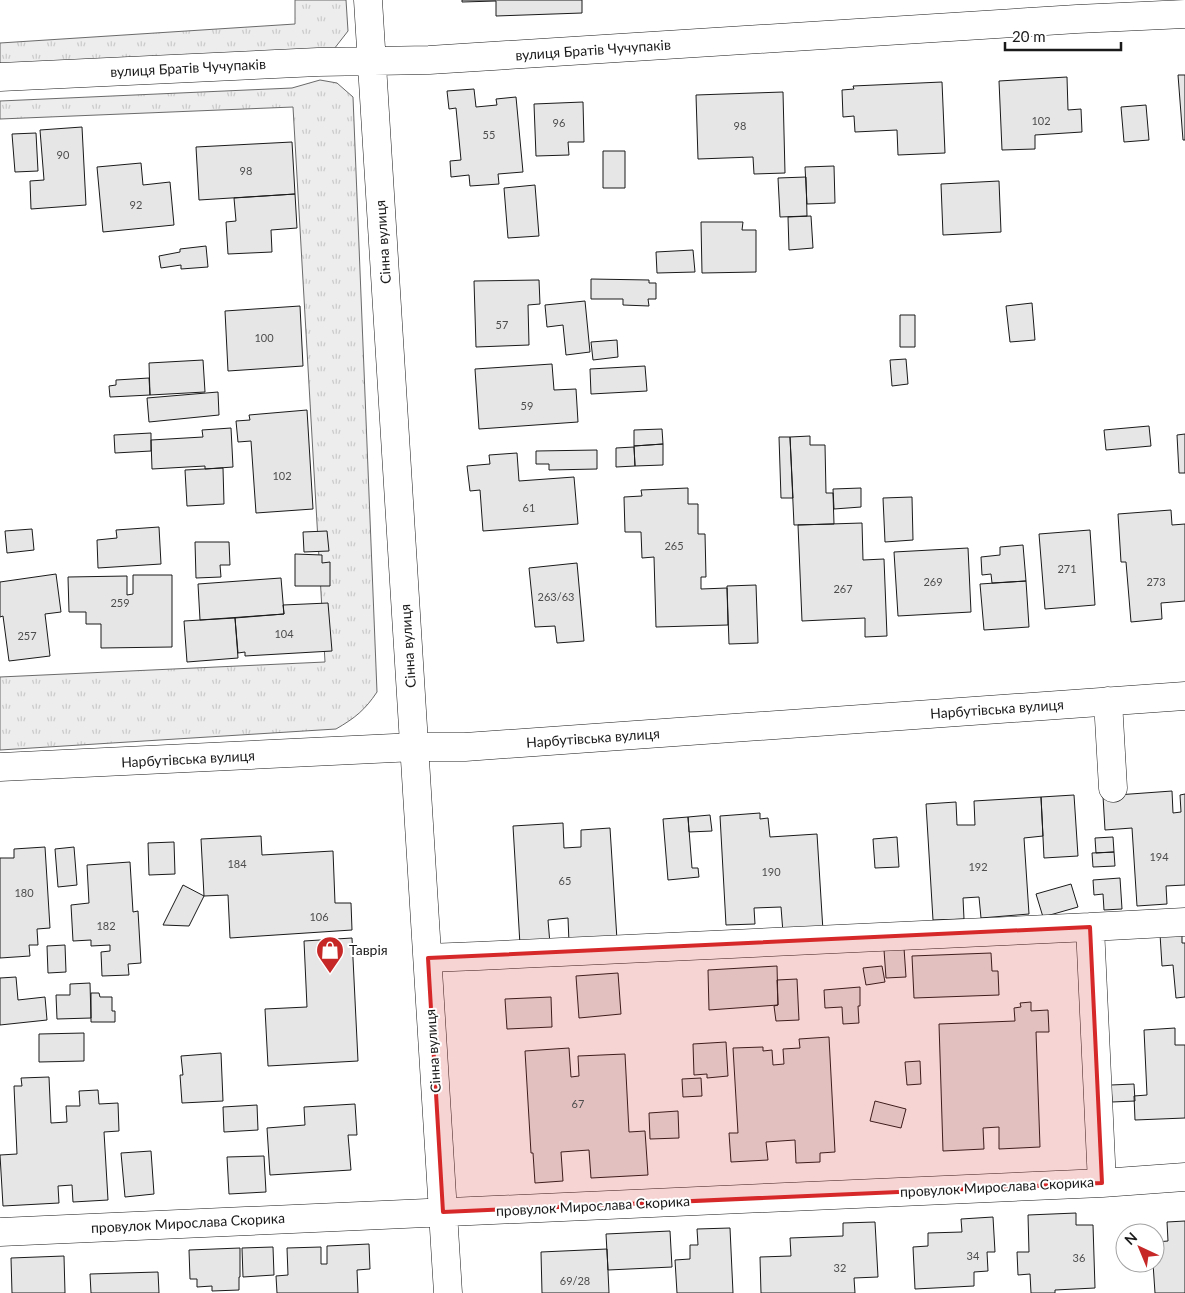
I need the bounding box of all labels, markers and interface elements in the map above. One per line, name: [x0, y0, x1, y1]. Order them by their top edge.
scale bar: [1005, 20, 1121, 52]
text: 20 m: [1012, 27, 1046, 45]
street label: вулиця Братів Чучупаків: [515, 36, 671, 63]
street label: вулиця Братів Чучупаків: [110, 55, 266, 80]
house number: 102: [1031, 114, 1051, 127]
house number: 96: [553, 116, 565, 129]
house number: 98: [734, 119, 746, 132]
house number: 55: [483, 128, 495, 141]
house number: 90: [57, 148, 70, 161]
house number: 98: [240, 164, 252, 177]
house number: 92: [130, 198, 142, 211]
street label: Сінна вулиця: [371, 200, 394, 285]
house number: 57: [496, 318, 508, 331]
house number: 100: [254, 331, 274, 344]
house number: 59: [521, 399, 533, 412]
house number: 102: [272, 469, 292, 482]
house number: 61: [523, 501, 535, 514]
house number: 265: [664, 539, 684, 552]
house number: 271: [1057, 562, 1077, 575]
house number: 269: [923, 575, 943, 588]
house number: 273: [1146, 575, 1166, 588]
house number: 267: [833, 582, 853, 595]
house number: 263/63: [538, 590, 574, 603]
house number: 259: [110, 596, 130, 609]
street label: Сінна вулиця: [396, 604, 419, 689]
house number: 104: [274, 627, 294, 640]
house number: 257: [17, 629, 37, 642]
street label: Нарбутівська вулиця: [930, 695, 1064, 722]
street label: Нарбутівська вулиця: [526, 724, 660, 751]
street label: Нарбутівська вулиця: [121, 747, 255, 770]
house number: 194: [1149, 850, 1169, 863]
house number: 184: [227, 857, 247, 870]
house number: 192: [968, 860, 988, 873]
house number: 190: [761, 865, 781, 878]
house number: 65: [559, 874, 571, 887]
house number: 180: [14, 886, 34, 899]
house number: 106: [309, 910, 329, 923]
house number: 182: [96, 919, 116, 932]
shop icon: Таврія: [315, 935, 345, 974]
place label: Таврія: [349, 941, 388, 958]
street label: Сінна вулиця: [421, 1009, 444, 1094]
house number: 67: [572, 1097, 584, 1110]
street label: провулок Мирослава Скорика: [899, 1173, 1094, 1200]
street label: провулок Мирослава Скорика: [495, 1192, 690, 1219]
street label: провулок Мирослава Скорика: [90, 1209, 285, 1236]
north arrow: [1115, 1223, 1165, 1273]
text: N: [1121, 1228, 1140, 1248]
house number: 34: [967, 1249, 980, 1262]
house number: 36: [1073, 1251, 1085, 1264]
house number: 32: [834, 1261, 846, 1274]
house number: 69/28: [560, 1274, 590, 1287]

